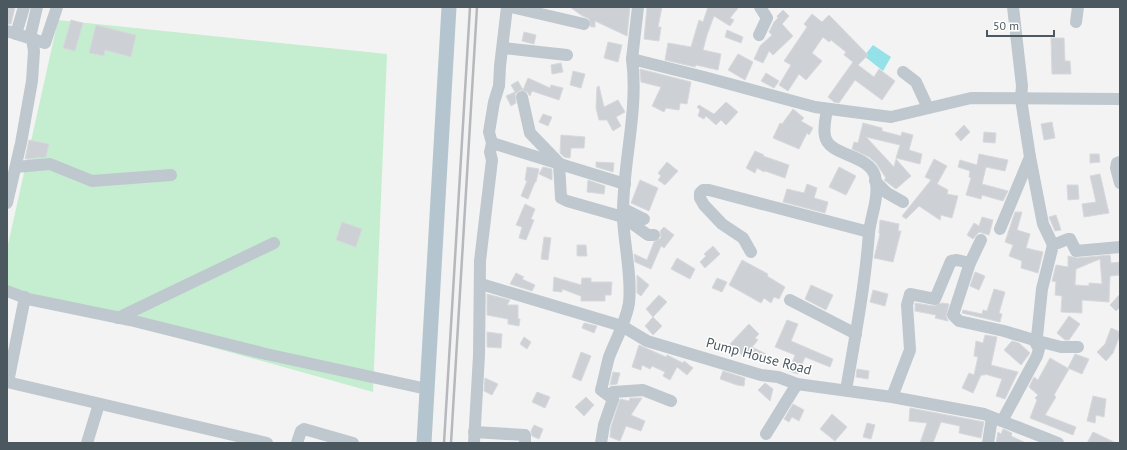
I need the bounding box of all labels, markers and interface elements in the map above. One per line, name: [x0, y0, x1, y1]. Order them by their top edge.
scale bar: [987, 12, 1054, 38]
text: 50 m: [993, 18, 1019, 33]
street label: Pump House Road: [704, 333, 814, 379]

